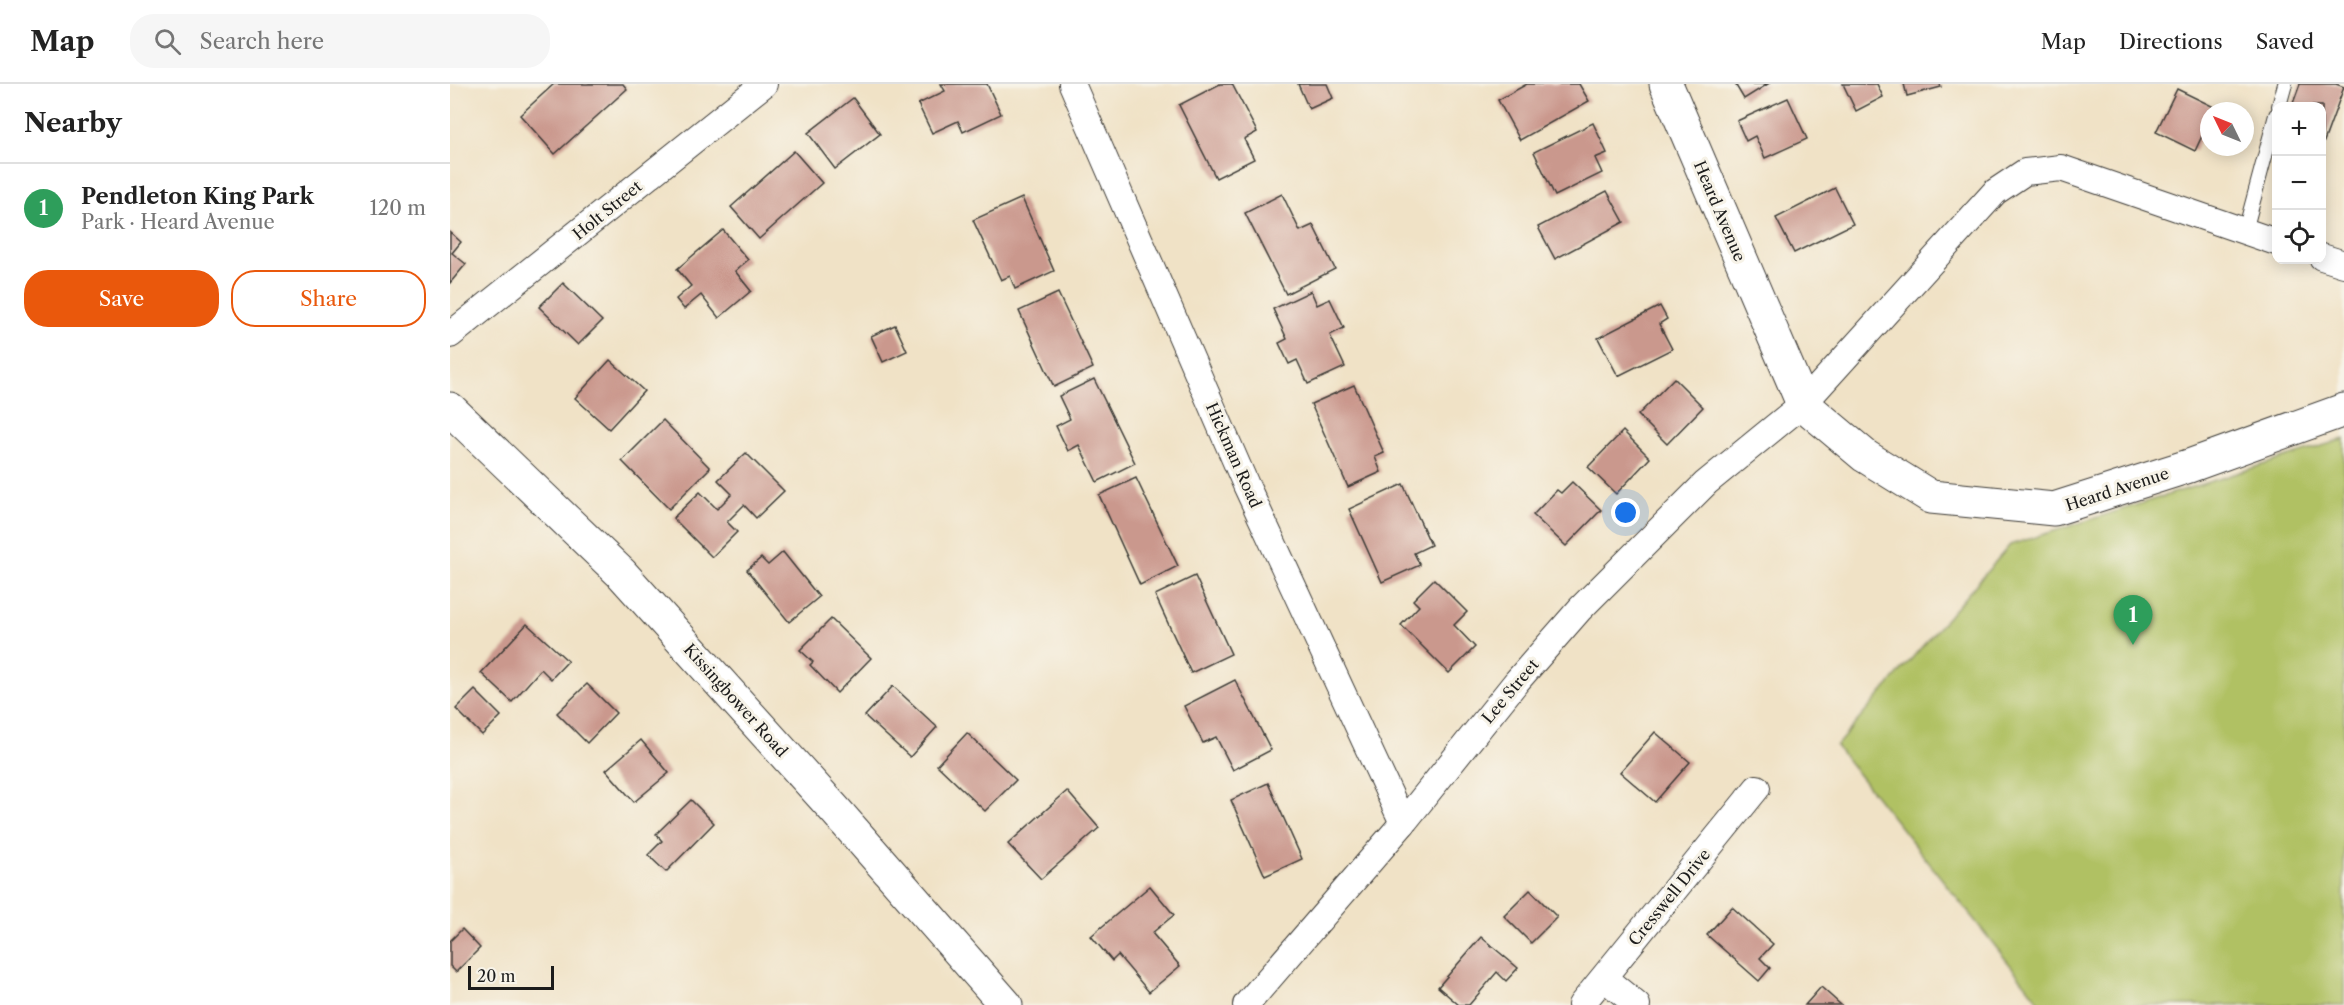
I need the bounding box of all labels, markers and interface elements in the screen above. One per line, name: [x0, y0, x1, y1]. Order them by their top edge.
search box: [130, 14, 550, 68]
text: Map: [30, 24, 94, 58]
icon: search: [151, 25, 184, 58]
text: Search here: [199, 28, 324, 55]
text: Map: [2041, 29, 2086, 54]
text: Directions: [2119, 29, 2223, 54]
text: Saved: [2256, 29, 2314, 54]
north arrow: [2200, 102, 2254, 156]
map controls: [2272, 102, 2326, 264]
button: +: [2272, 102, 2326, 156]
text: Nearby: [24, 107, 122, 139]
button: −: [2272, 156, 2326, 210]
street label: Heard Avenue: [1690, 158, 1750, 264]
street label: Holt Street: [568, 176, 646, 244]
text: Pendleton King Park: [81, 183, 314, 210]
text: 1: [39, 196, 48, 220]
text: 120 m: [369, 196, 426, 220]
text: Park · Heard Avenue: [81, 210, 275, 234]
button: locate: [2272, 210, 2326, 264]
button: Save: [24, 270, 219, 327]
button: Share: [231, 270, 426, 327]
street label: Hickman Road: [1202, 399, 1266, 511]
street label: Heard Avenue: [2063, 463, 2171, 515]
your location: [1611, 498, 1640, 527]
pin: 1: [2114, 596, 2152, 645]
street label: Kissingbower Road: [680, 639, 792, 761]
street label: Lee Street: [1477, 654, 1543, 727]
street label: Cresswell Drive: [1624, 845, 1714, 949]
scale bar: [468, 963, 554, 990]
text: 20 m: [477, 966, 516, 986]

